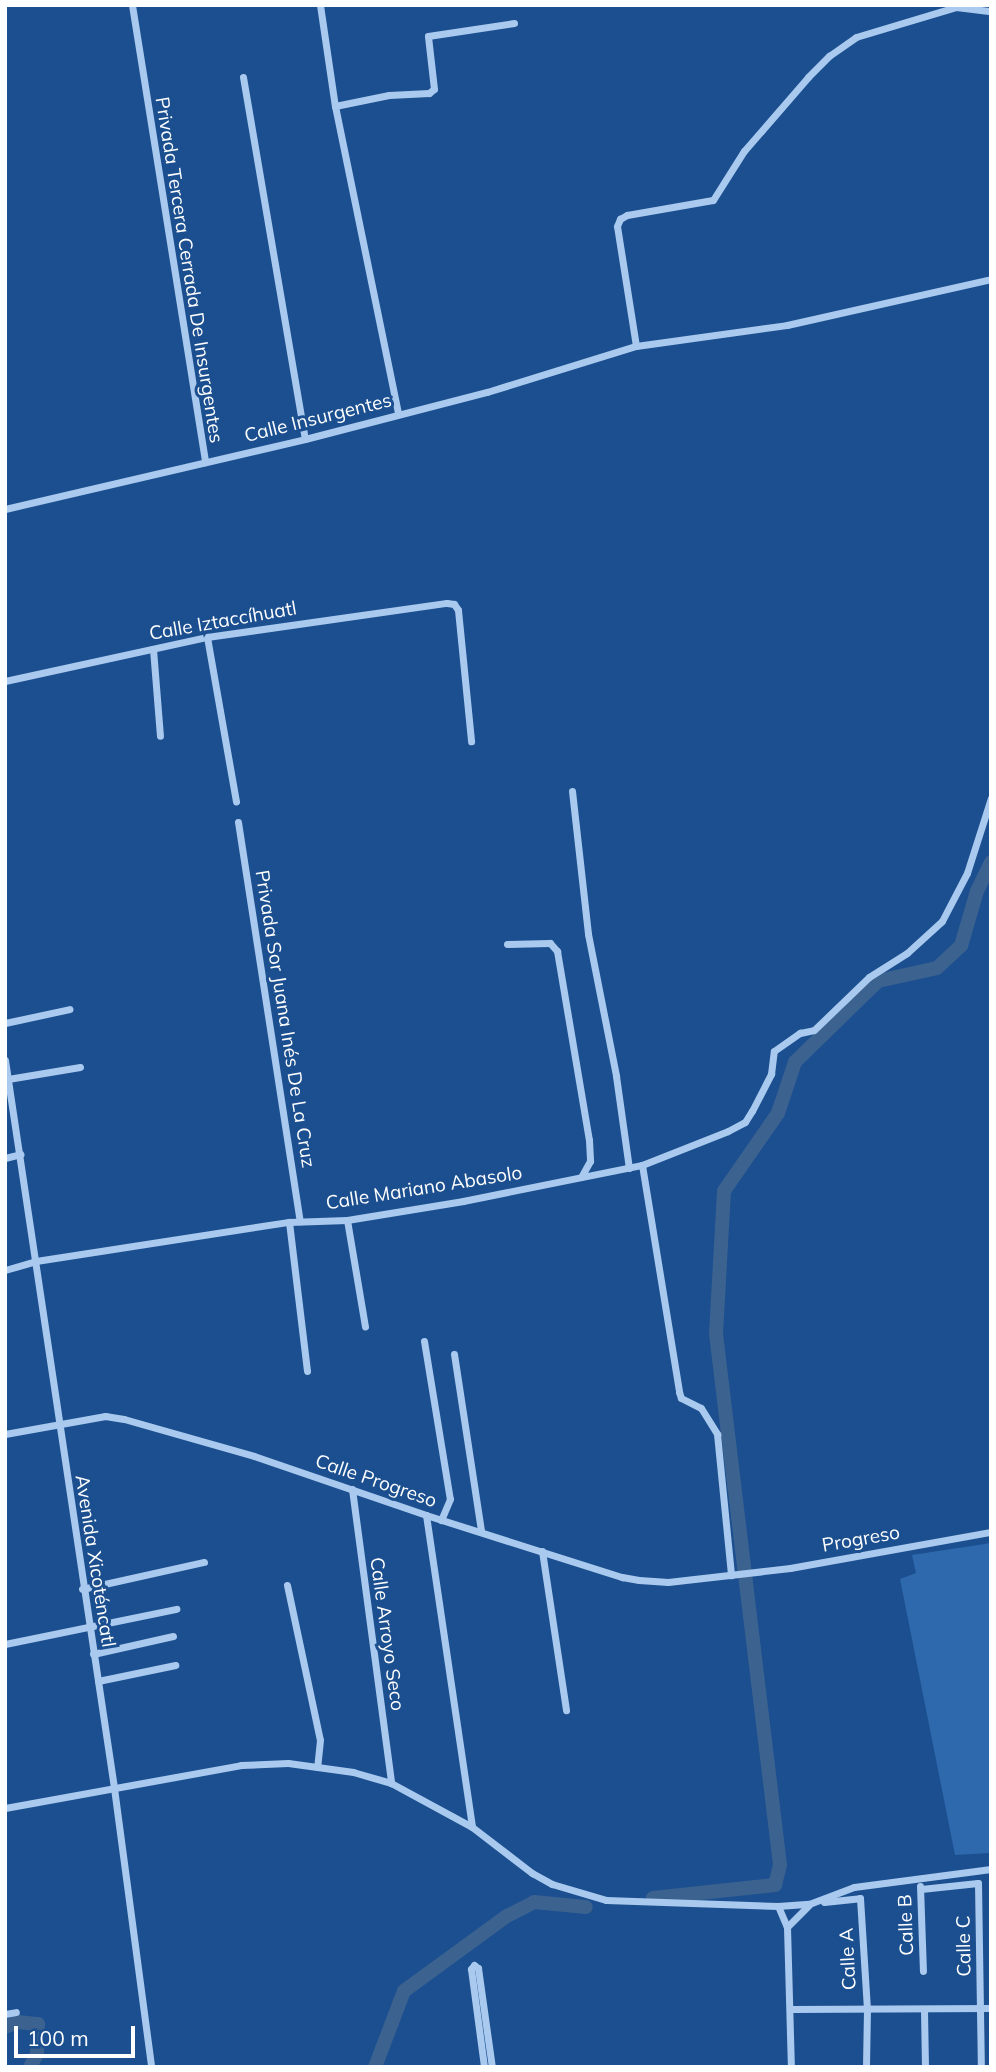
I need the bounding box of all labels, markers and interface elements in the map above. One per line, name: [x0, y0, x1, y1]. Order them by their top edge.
street label: Privada Tercera Cerrada De Insurgentes: [150, 95, 228, 445]
street label: Calle Insurgentes: [242, 389, 394, 447]
street label: Calle Iztaccíhuatl: [148, 597, 298, 645]
street label: Privada Sor Juana Inés De La Cruz: [250, 869, 320, 1169]
street label: Calle Mariano Abasolo: [324, 1161, 524, 1215]
street label: Calle Progreso: [312, 1450, 440, 1512]
street label: Avenida Xicoténcatl: [70, 1473, 120, 1649]
street label: Progreso: [820, 1521, 902, 1557]
street label: Calle Arroyo Seco: [365, 1556, 409, 1712]
street label: Calle B: [894, 1894, 918, 1956]
street label: Calle C: [952, 1915, 976, 1977]
street label: Calle A: [835, 1927, 861, 1991]
scale bar: [18, 2012, 138, 2056]
text: 100 m: [27, 2025, 89, 2051]

